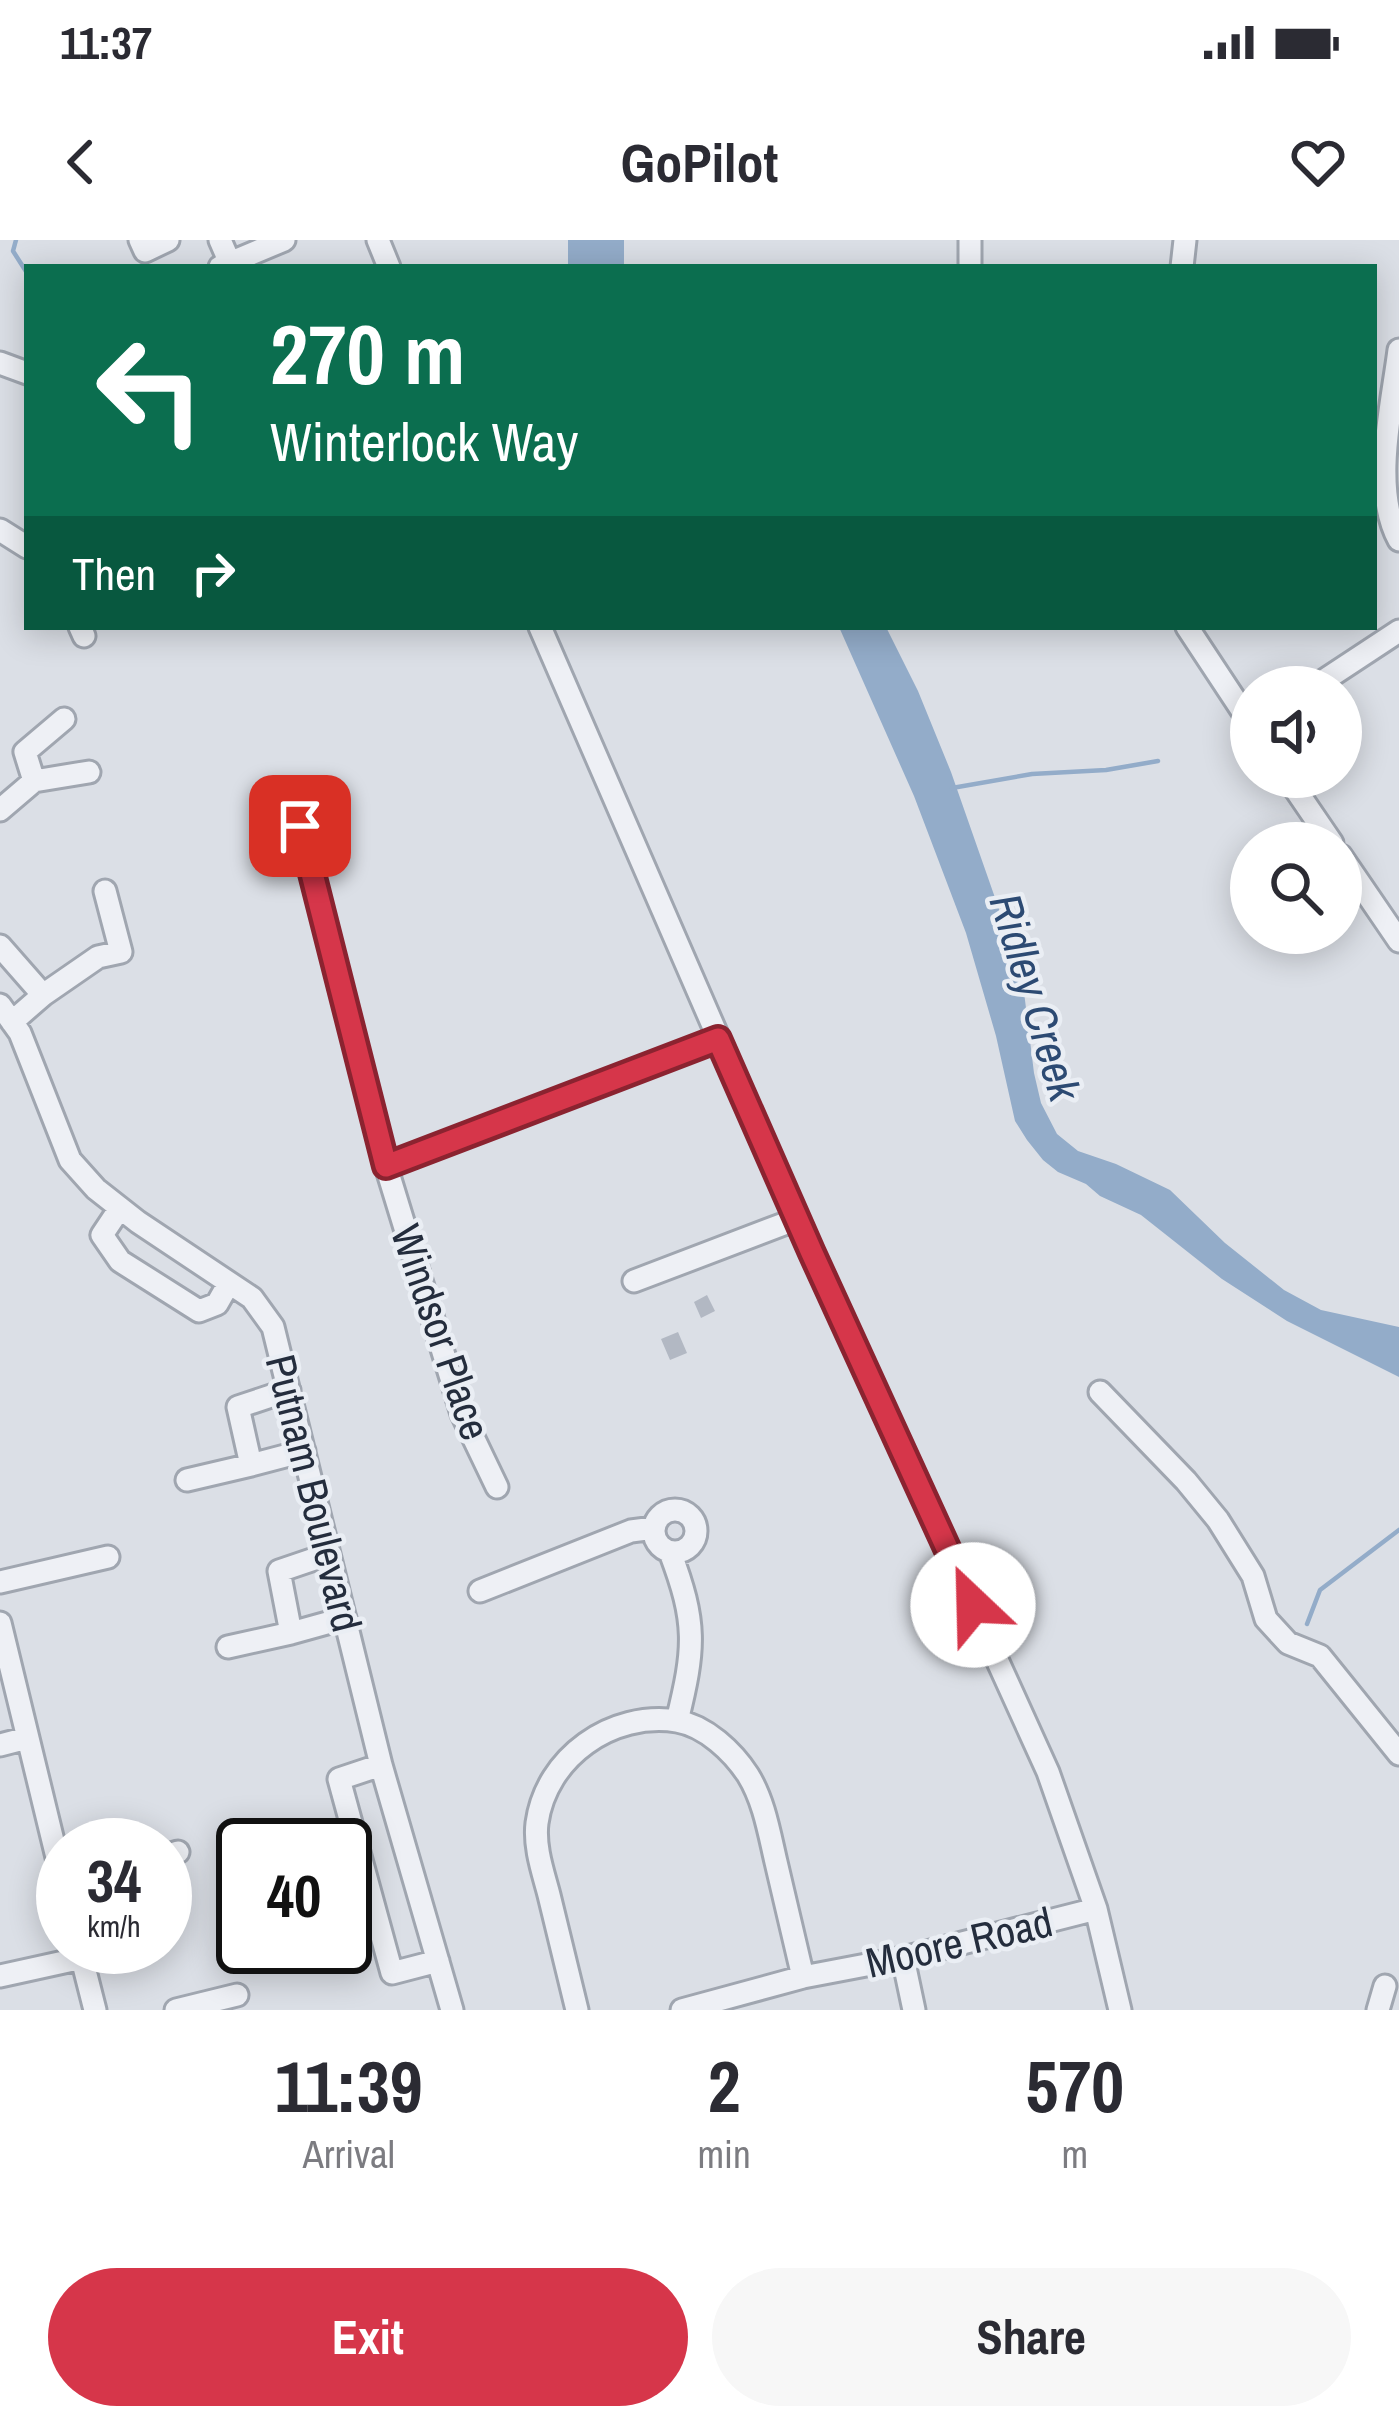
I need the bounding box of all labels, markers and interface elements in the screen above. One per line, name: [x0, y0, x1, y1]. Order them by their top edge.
text: 11:37: [60, 12, 152, 73]
text: GoPilot: [621, 126, 778, 199]
icon: back: [48, 129, 114, 195]
icon: heart: [1285, 129, 1351, 195]
text: 270 m: [270, 297, 465, 410]
icon: left: [72, 312, 228, 468]
text: Winterlock Way: [270, 405, 578, 478]
icon: right: [180, 540, 246, 606]
text: Then: [72, 543, 156, 604]
map controls: [1230, 666, 1362, 954]
button: sound: [1230, 666, 1362, 798]
pin: [249, 775, 351, 877]
icon: arrive: [267, 793, 333, 859]
button: search: [1230, 822, 1362, 954]
water label: Ridley Creek: [976, 886, 1097, 1109]
street label: Windsor Place: [378, 1217, 504, 1447]
street label: Putnam Boulevard: [253, 1349, 375, 1637]
position arrow: [910, 1542, 1036, 1668]
speed limit sign: 40: [216, 1818, 372, 1974]
text: 34: [87, 1840, 141, 1921]
street label: Moore Road: [860, 1893, 1058, 1991]
text: km/h: [87, 1906, 141, 1946]
text: 11:39: [275, 2037, 423, 2134]
text: 2: [708, 2037, 741, 2134]
text: 570: [1026, 2037, 1124, 2134]
text: Arrival: [303, 2128, 395, 2180]
text: min: [697, 2128, 751, 2180]
text: m: [1062, 2128, 1088, 2180]
button: Exit: [48, 2268, 688, 2406]
button: Share: [712, 2268, 1351, 2406]

